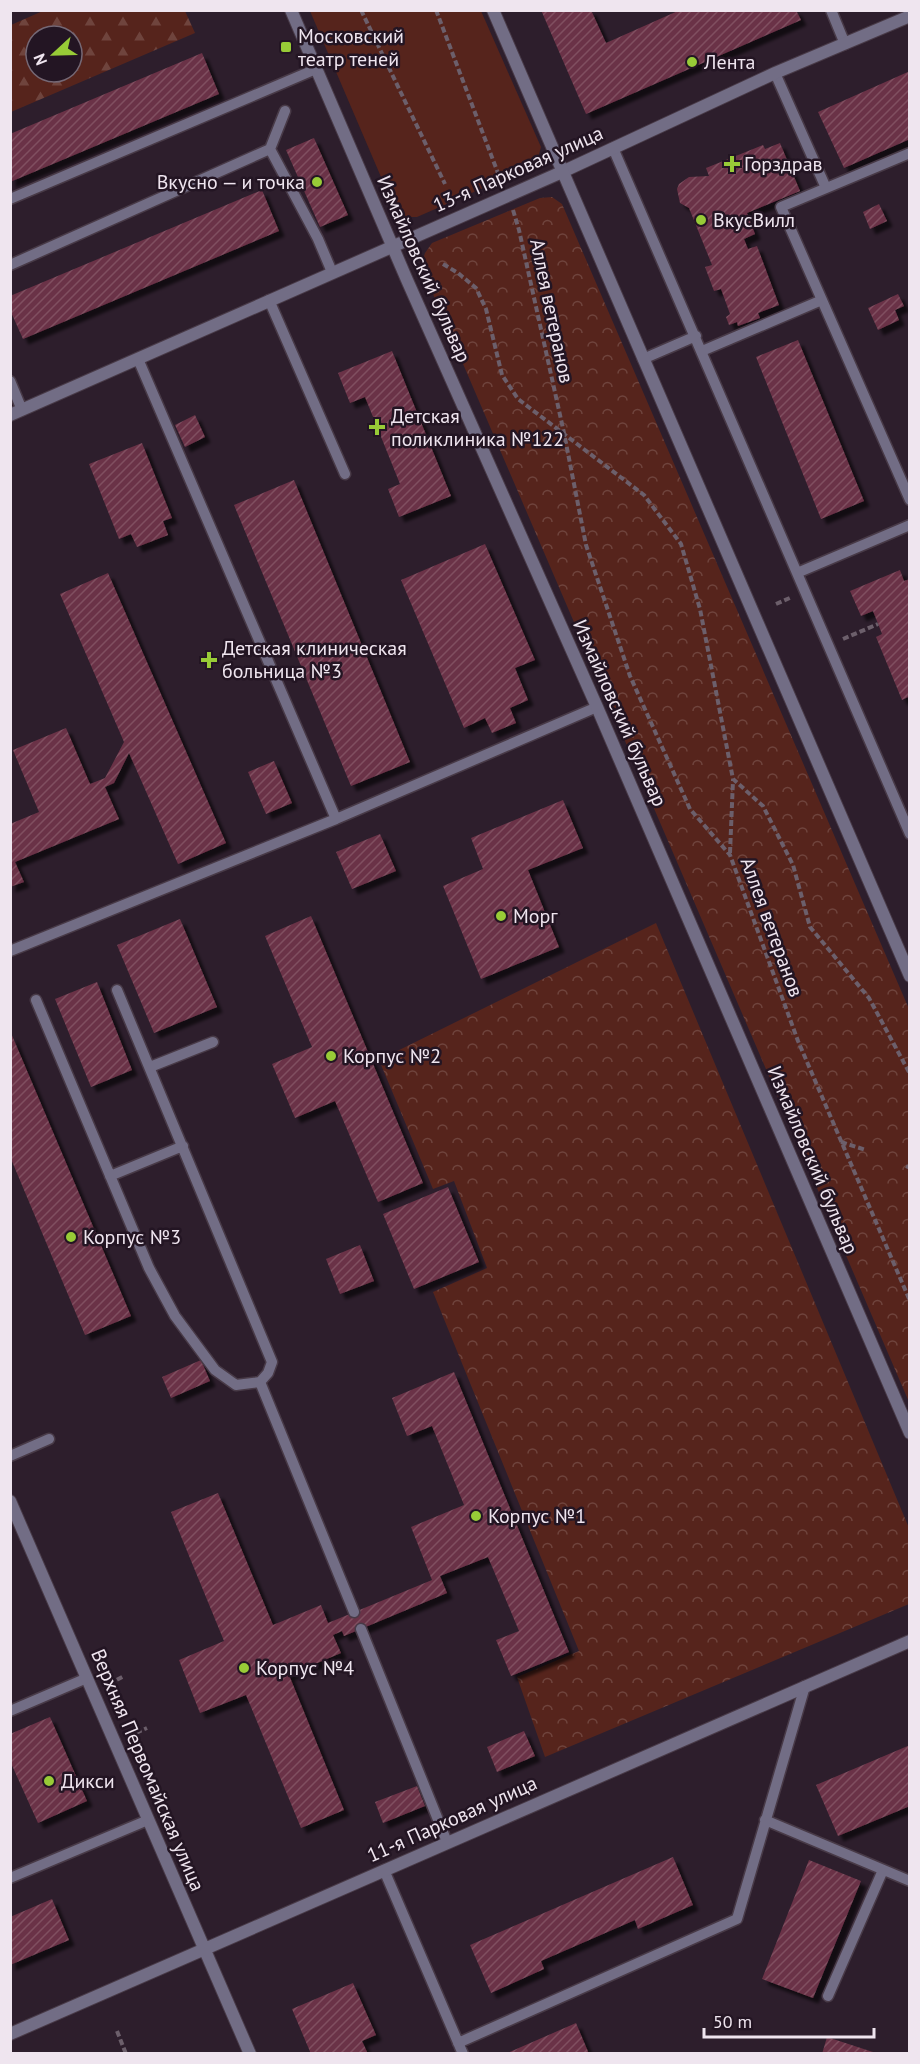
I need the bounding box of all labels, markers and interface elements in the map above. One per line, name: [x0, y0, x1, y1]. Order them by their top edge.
place label: Московский театр теней: [298, 23, 404, 72]
north arrow: [24, 24, 84, 84]
marker: Московский театр теней: [279, 40, 293, 54]
place label: Лента: [703, 49, 755, 75]
text: N: [29, 51, 51, 68]
marker: Лента: [685, 55, 699, 69]
street label: 13-я Парковая улица: [429, 120, 607, 218]
place label: Горздрав: [744, 151, 823, 177]
marker: Горздрав: [725, 157, 739, 171]
place label: Вкусно — и точка: [157, 169, 305, 195]
street label: Измайловский бульвар: [371, 171, 477, 367]
marker: Вкусно — и точка: [310, 175, 324, 189]
place label: ВкусВилл: [713, 207, 795, 233]
marker: ВкусВилл: [694, 213, 708, 227]
street label: Аллея ветеранов: [524, 236, 580, 386]
place label: Детская поликлиника №122: [391, 403, 564, 452]
marker: Детская поликлиника №122: [368, 418, 386, 436]
street label: Измайловский бульвар: [567, 615, 673, 811]
place label: Детская клиническая больница №3: [222, 635, 407, 684]
marker: Детская клиническая больница №3: [200, 651, 218, 669]
street label: Аллея ветеранов: [735, 854, 809, 1000]
place label: Морг: [513, 903, 558, 929]
marker: Морг: [494, 909, 508, 923]
place label: Корпус №2: [343, 1043, 441, 1069]
marker: Корпус №2: [324, 1049, 338, 1063]
street label: Измайловский бульвар: [762, 1062, 864, 1258]
place label: Корпус №3: [83, 1224, 181, 1250]
marker: Корпус №3: [64, 1230, 78, 1244]
place label: Корпус №1: [488, 1503, 586, 1529]
marker: Корпус №1: [469, 1509, 483, 1523]
street label: Верхняя Первомайская улица: [85, 1645, 211, 1895]
place label: Корпус №4: [256, 1655, 354, 1681]
marker: Корпус №4: [237, 1661, 251, 1675]
place label: Дикси: [61, 1768, 115, 1794]
street label: 11-я Парковая улица: [363, 1770, 541, 1868]
marker: Дикси: [42, 1774, 56, 1788]
scale bar: [704, 2001, 874, 2039]
text: 50 m: [713, 2010, 752, 2033]

